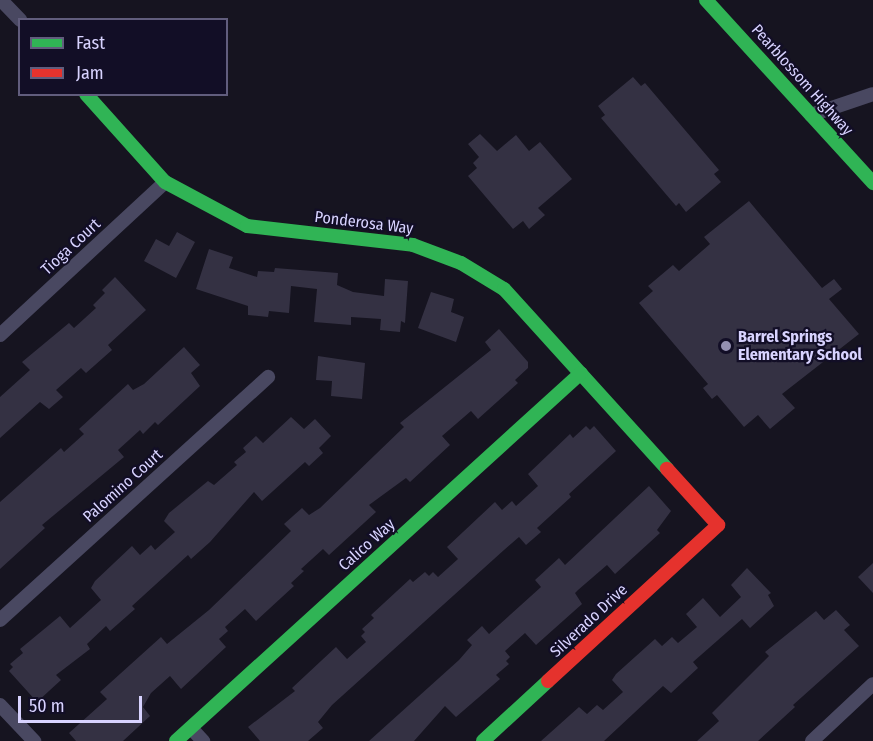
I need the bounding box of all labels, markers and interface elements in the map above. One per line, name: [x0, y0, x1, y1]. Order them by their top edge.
legend: [18, 18, 228, 96]
street label: Pearblossom Highway: [747, 21, 857, 139]
text: Fast: [76, 32, 105, 54]
text: Jam: [76, 62, 104, 84]
street label: Ponderosa Way: [314, 207, 414, 239]
street label: Tioga Court: [37, 215, 105, 279]
place label: Barrel Springs Elementary School: [738, 327, 862, 365]
marker: Barrel Springs Elementary School: [719, 339, 733, 353]
street label: Palomino Court: [79, 445, 167, 527]
street label: Calico Way: [335, 515, 399, 575]
street label: Silverado Drive: [546, 580, 632, 662]
scale bar: [21, 684, 146, 722]
text: 50 m: [29, 695, 65, 717]

